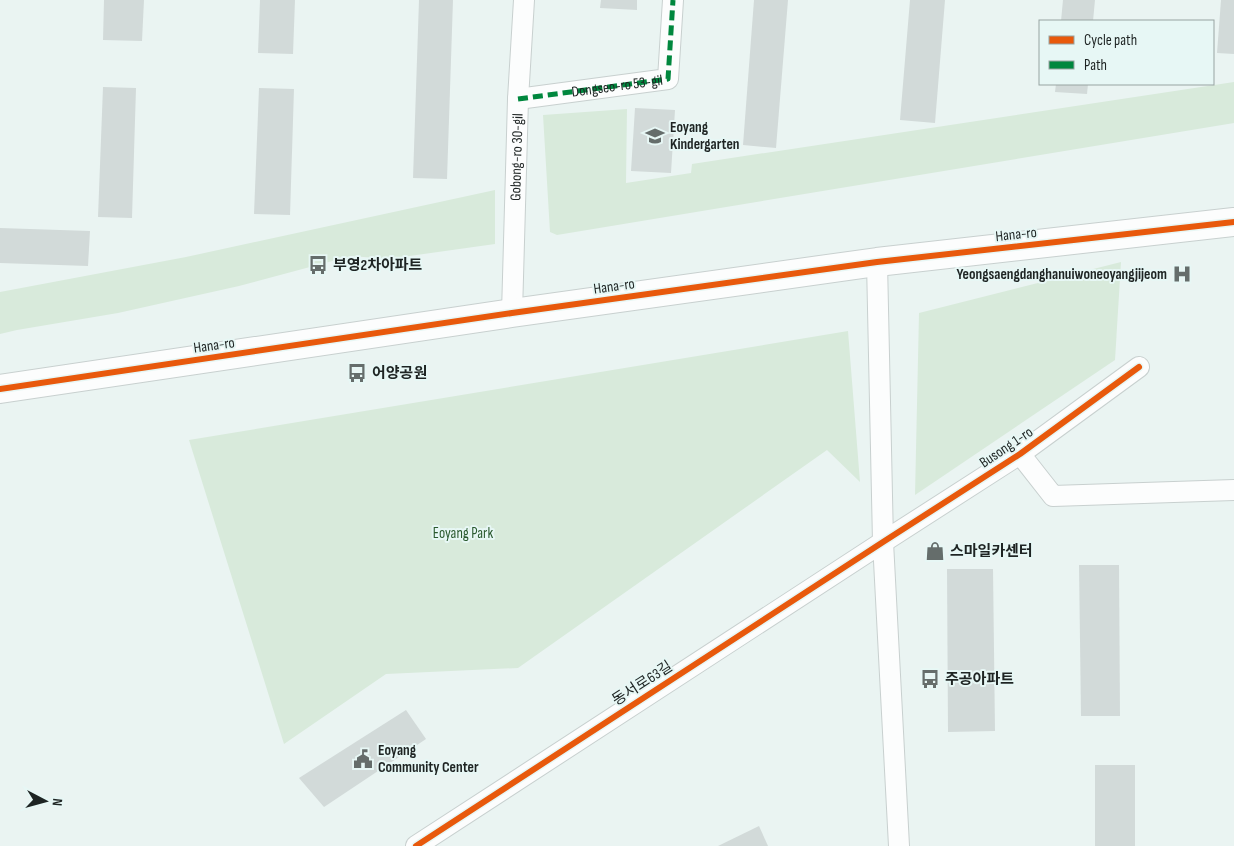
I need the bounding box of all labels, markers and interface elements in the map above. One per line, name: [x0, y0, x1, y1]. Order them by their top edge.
legend: [1039, 20, 1214, 85]
text: Cycle path: [1084, 31, 1137, 50]
text: Path: [1084, 56, 1107, 75]
street label: Dongseo-ro 53-gil: [570, 71, 664, 102]
street label: Gobong-ro 30-gil: [506, 113, 528, 201]
place label: Eoyang Kindergarten: [670, 118, 740, 154]
school or university icon: Eoyang Kindergarten: [644, 125, 666, 147]
street label: Hana-ro: [994, 223, 1038, 246]
bus stop icon: 부영2차아파트: [307, 254, 329, 276]
place label: 부영2차아파트: [333, 256, 423, 275]
hospital icon: Yeongsaengdanghanuiwoneoyangjijeom: [1171, 263, 1193, 285]
place label: Yeongsaengdanghanuiwoneoyangjijeom: [957, 265, 1167, 284]
street label: Hana-ro: [592, 274, 636, 299]
street label: Hana-ro: [192, 333, 236, 358]
bus stop icon: 어양공원: [346, 362, 368, 384]
place label: 어양공원: [372, 364, 427, 383]
street label: Busong 1-ro: [976, 423, 1037, 472]
park label: Eoyang Park: [433, 524, 493, 543]
shop icon: 스마일카센터: [924, 540, 946, 562]
place label: 스마일카센터: [950, 542, 1033, 561]
street label: 동서로63길: [609, 657, 676, 710]
bus stop icon: 주공아파트: [919, 668, 941, 690]
place label: 주공아파트: [945, 670, 1014, 689]
place label: Eoyang Community Center: [378, 741, 479, 777]
public building icon: Eoyang Community Center: [352, 748, 374, 770]
north arrow: [20, 776, 70, 826]
text: N: [49, 798, 66, 807]

